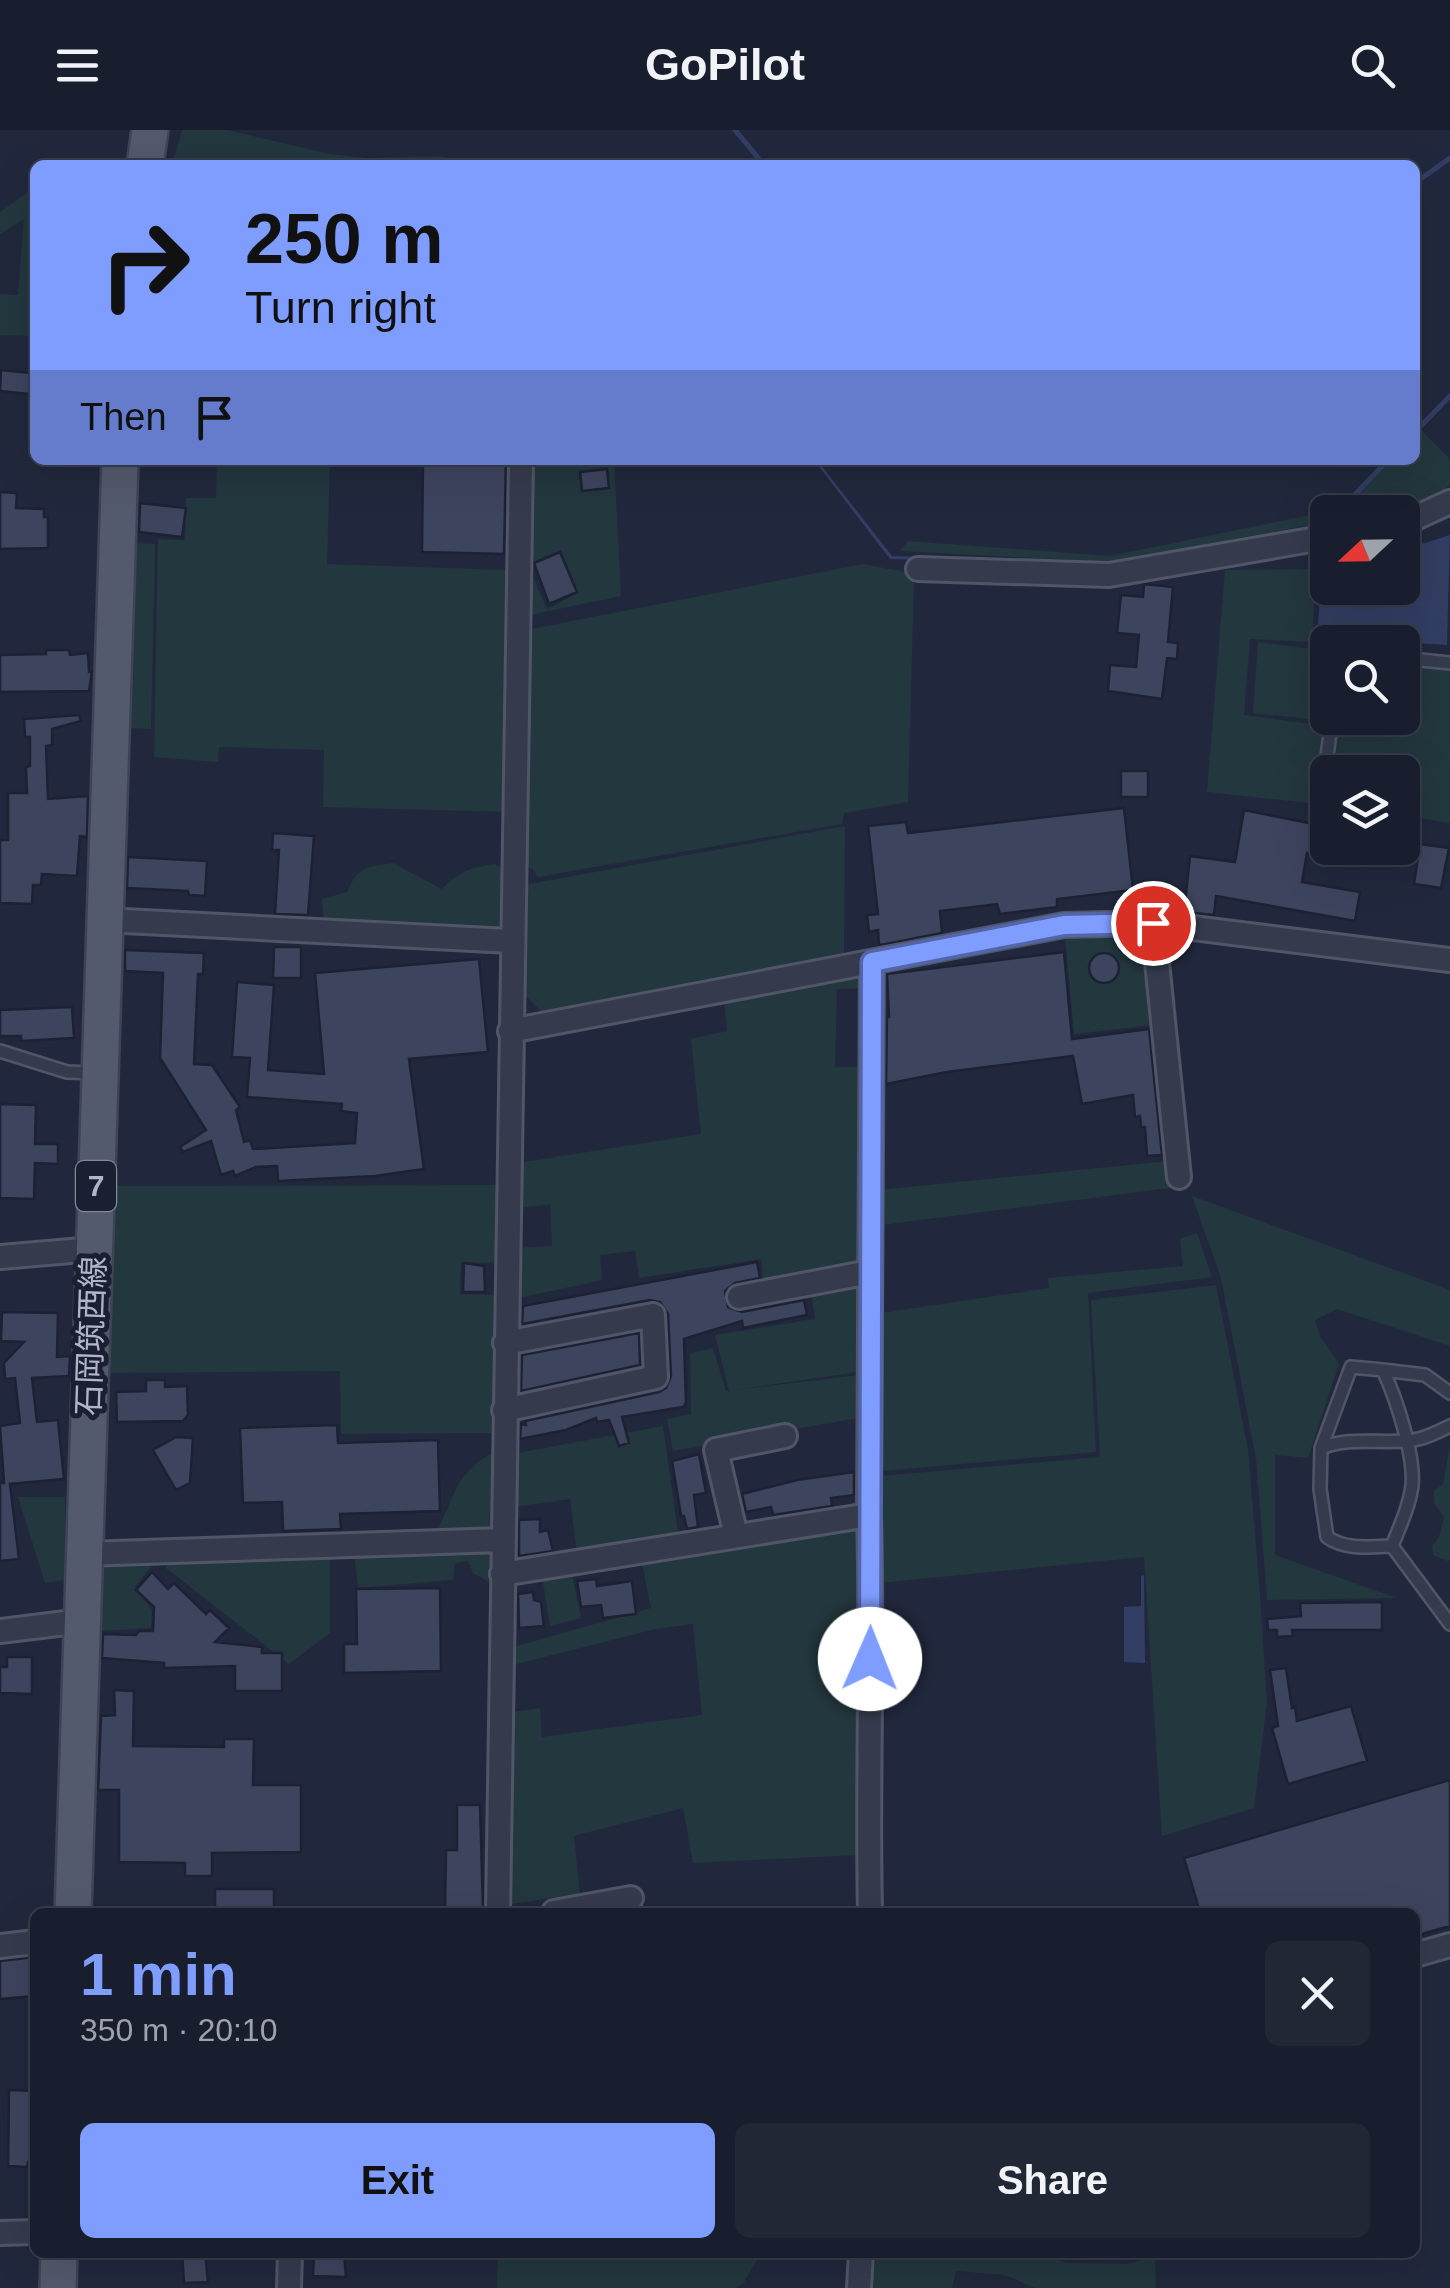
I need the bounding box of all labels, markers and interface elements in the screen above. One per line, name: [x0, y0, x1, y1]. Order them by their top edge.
icon: menu: [50, 38, 105, 93]
icon: search: [1345, 38, 1400, 93]
text: GoPilot: [645, 39, 805, 90]
icon: right: [80, 200, 210, 330]
text: 250 m: [245, 200, 443, 278]
text: Turn right: [245, 282, 436, 333]
icon: arrive: [187, 390, 242, 445]
text: Then: [80, 396, 167, 438]
north arrow: [1310, 495, 1420, 605]
map controls: [1310, 495, 1420, 865]
button: search: [1310, 625, 1420, 735]
button: layers: [1310, 755, 1420, 865]
pin: [1111, 881, 1196, 966]
icon: arrive: [1126, 896, 1181, 951]
road number: 7: [76, 1161, 116, 1211]
street label: 石岡筑西線: [70, 1255, 112, 1417]
position arrow: [818, 1607, 922, 1711]
text: 1 min: [80, 1941, 237, 2008]
button: close: [1265, 1941, 1370, 2046]
text: 350 m · 20:10: [80, 2012, 277, 2048]
button: Exit: [80, 2123, 715, 2238]
button: Share: [735, 2123, 1370, 2238]

